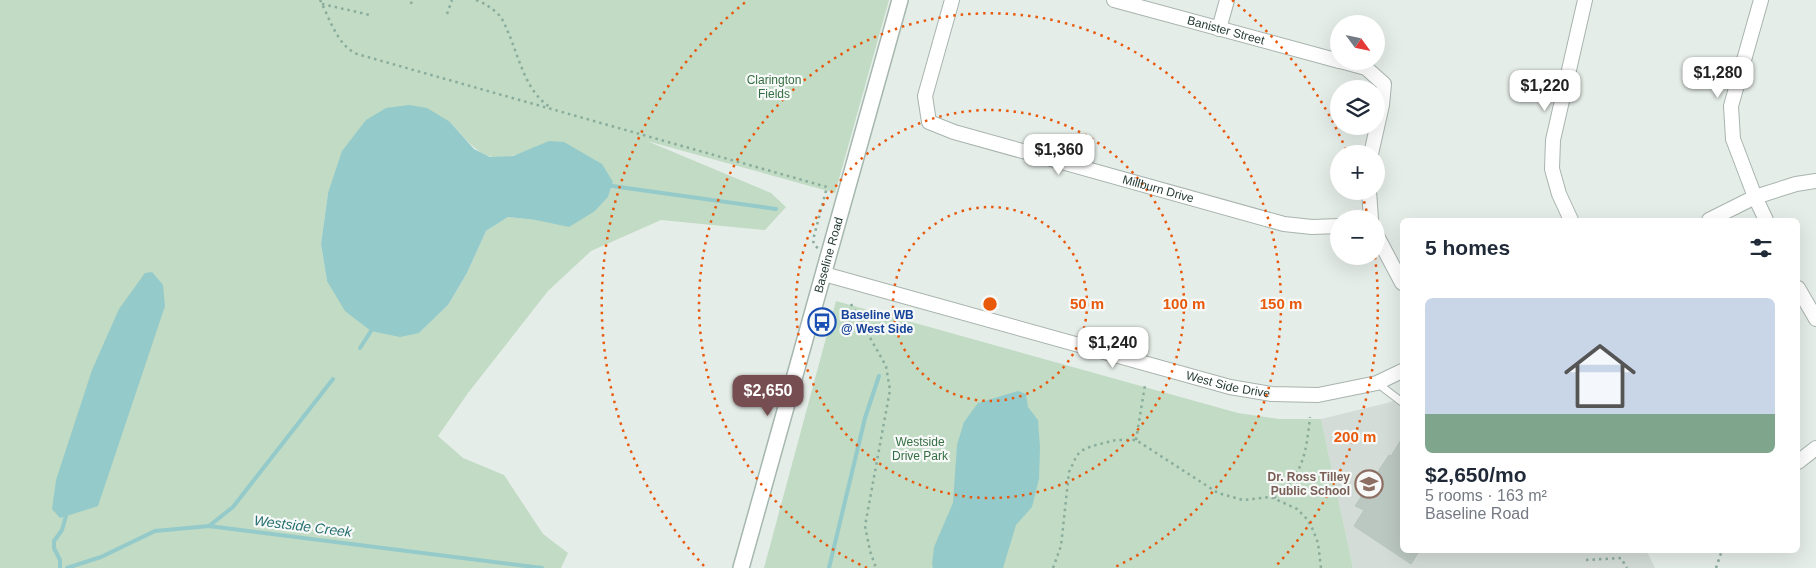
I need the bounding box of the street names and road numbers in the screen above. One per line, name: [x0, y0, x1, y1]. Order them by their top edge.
street label: Banister Street: [1186, 13, 1267, 48]
street label: Millburn Drive: [1121, 172, 1196, 206]
street label: Baseline Road: [811, 215, 846, 295]
street label: West Side Drive: [1184, 368, 1271, 401]

